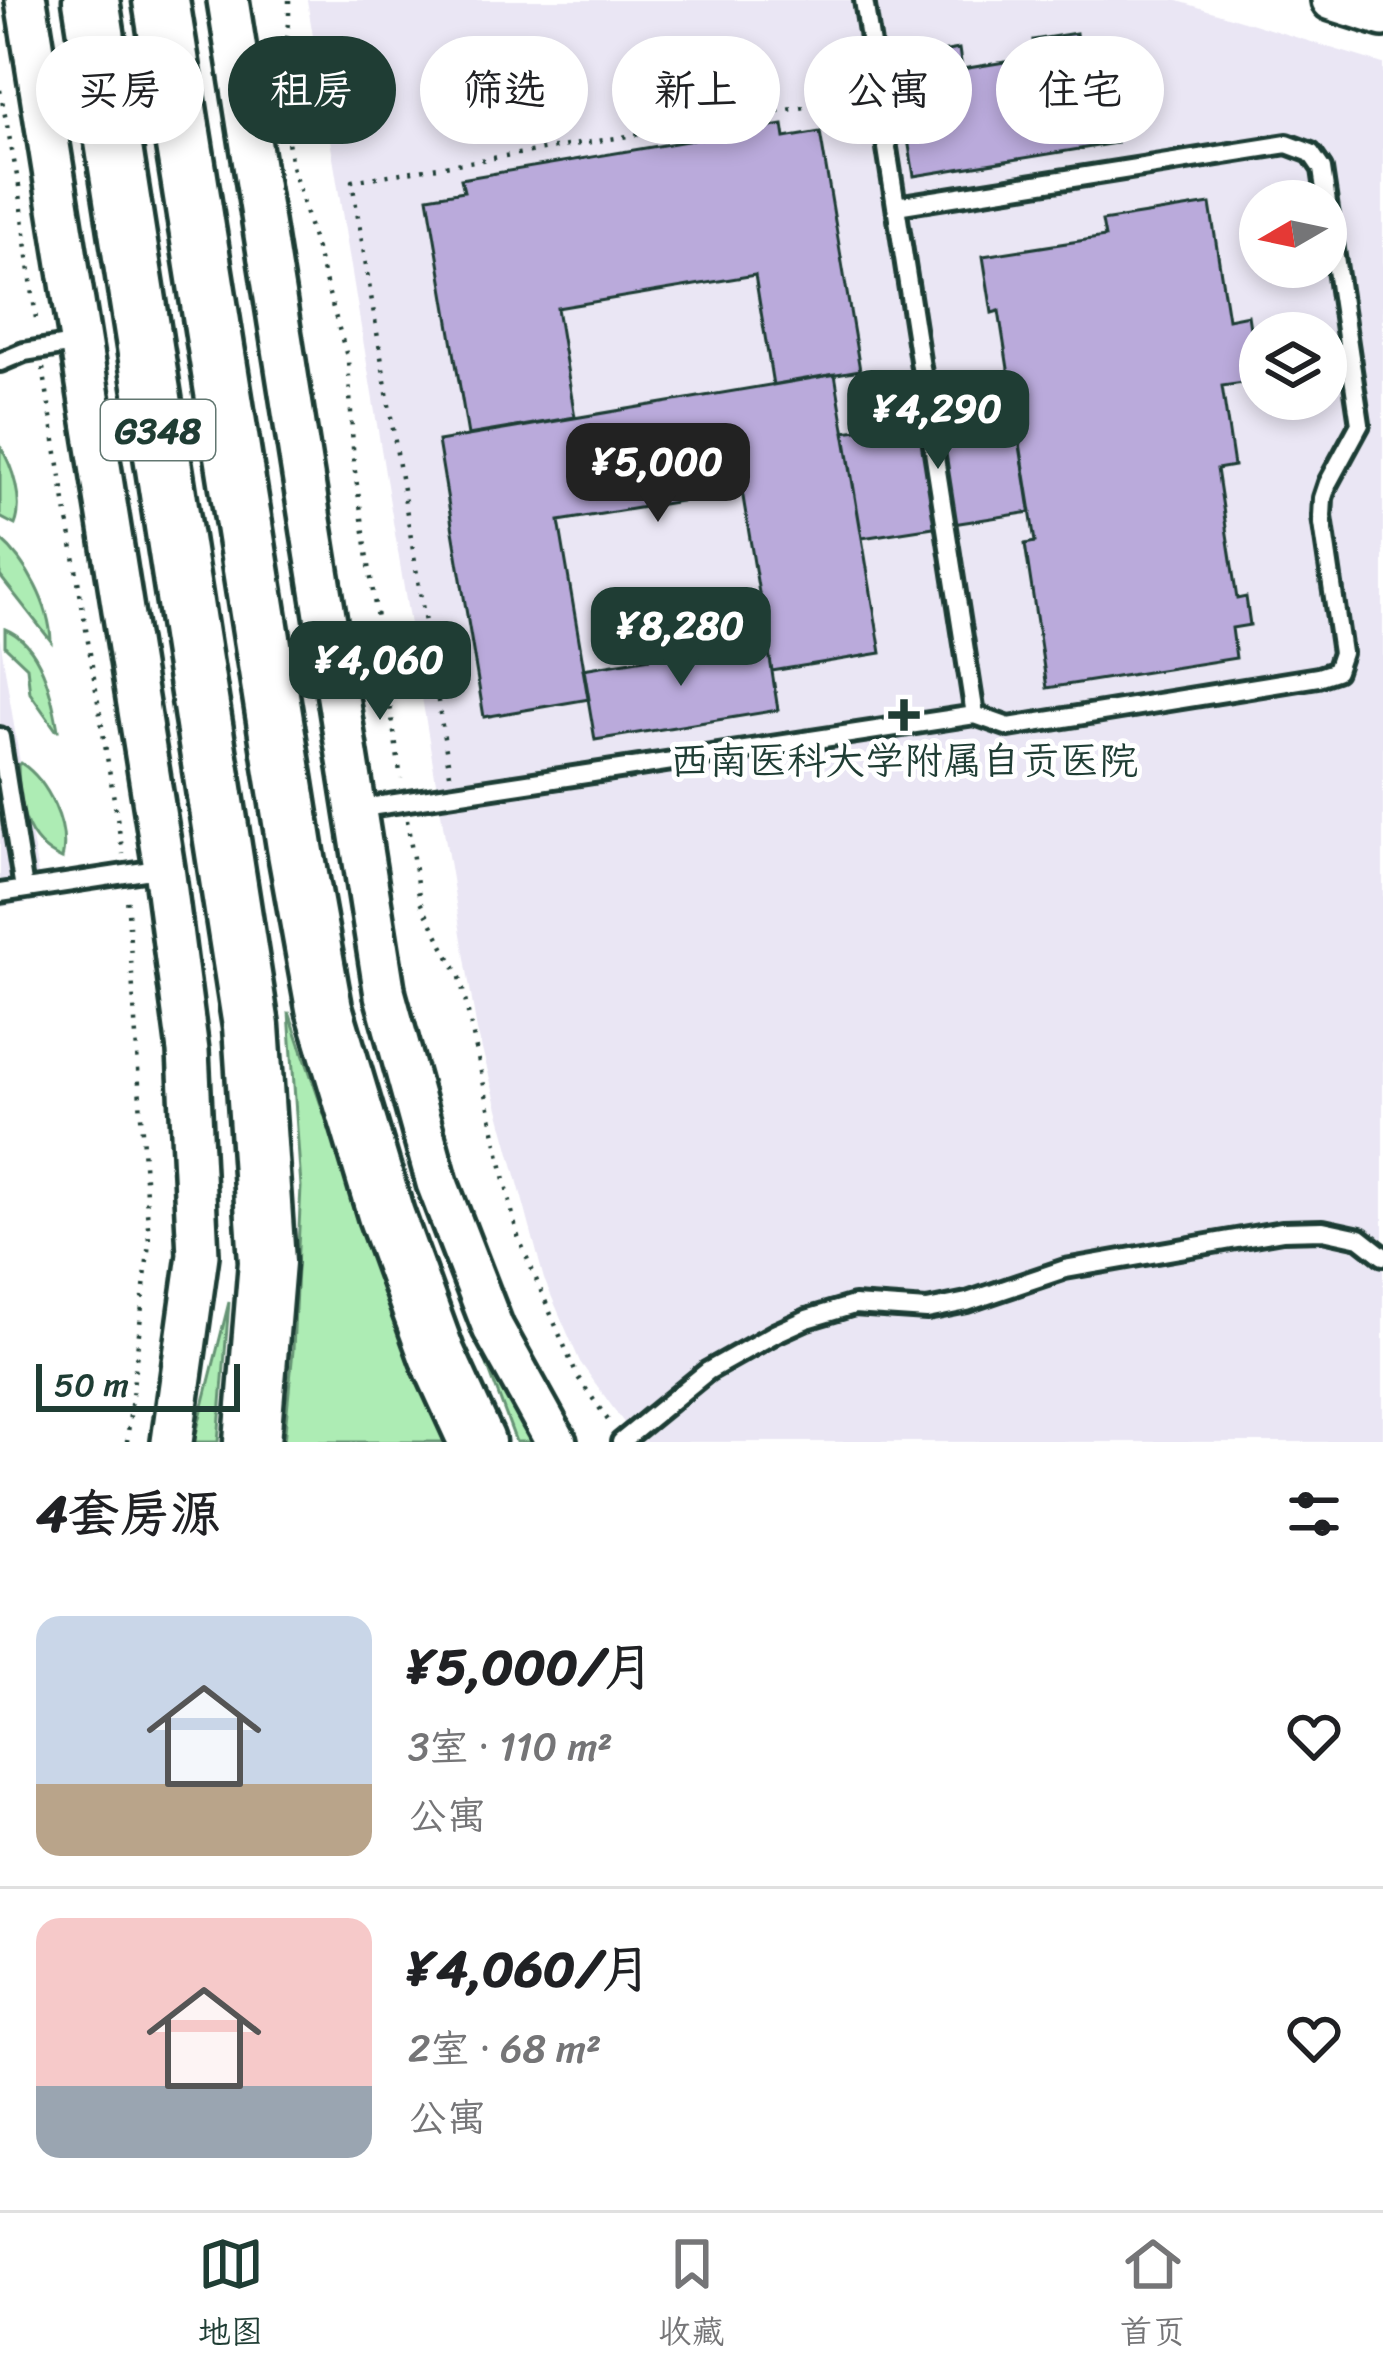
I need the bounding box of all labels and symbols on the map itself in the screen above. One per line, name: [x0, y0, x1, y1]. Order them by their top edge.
north arrow: [1239, 180, 1347, 288]
pin: ¥4,290: [840, 370, 1036, 472]
road number: G348: [101, 400, 215, 460]
pin: ¥5,000: [560, 423, 756, 525]
pin: ¥8,280: [583, 587, 779, 689]
pin: ¥4,060: [282, 621, 478, 723]
marker: 西南医科大学附属自贡医院: [888, 699, 920, 731]
place label: 西南医科大学附属自贡医院: [670, 726, 1138, 795]
scale bar: [36, 1358, 240, 1411]

